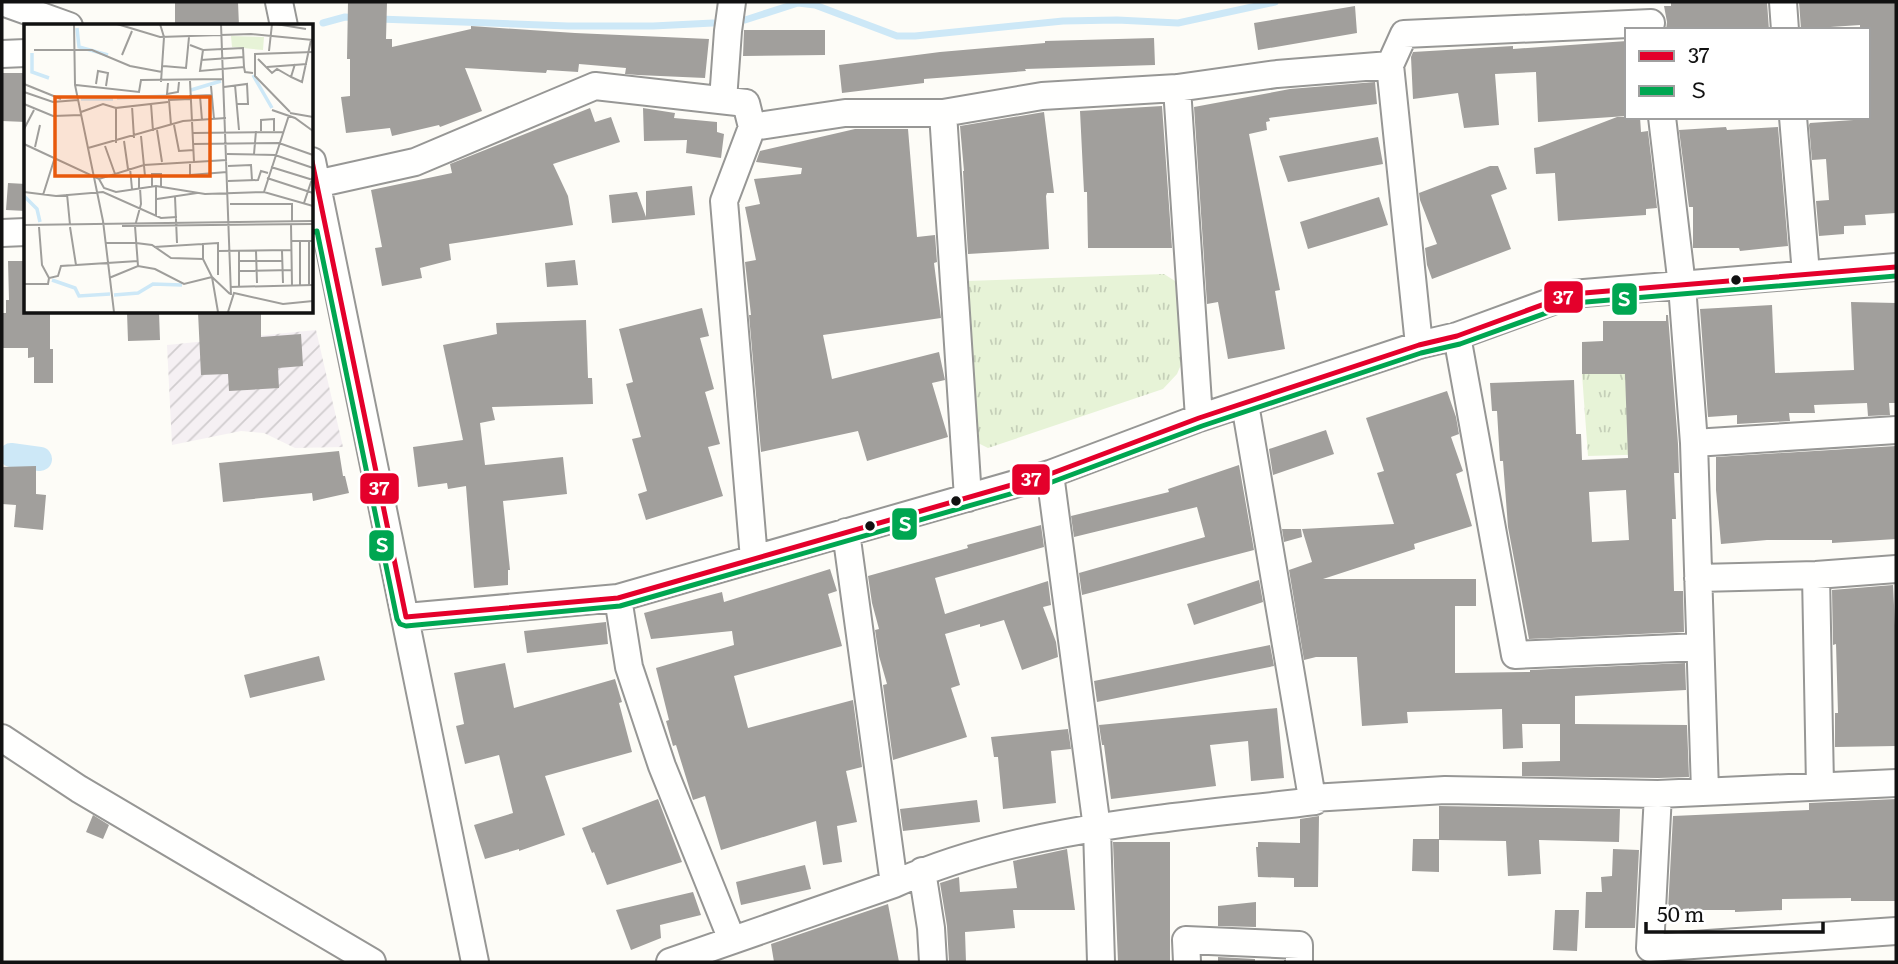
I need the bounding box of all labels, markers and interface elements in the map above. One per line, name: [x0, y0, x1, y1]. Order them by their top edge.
inset map: [24, 24, 313, 313]
legend: [1625, 28, 1870, 119]
text: 37: [1688, 38, 1710, 69]
text: Ｓ: [1688, 73, 1709, 104]
unlabelled marker: [1729, 273, 1743, 287]
line badge: 37: [1543, 280, 1584, 314]
text: 37: [1553, 282, 1574, 310]
line badge: Ｓ: [1611, 282, 1638, 316]
text: Ｓ: [1614, 284, 1634, 312]
line badge: 37: [1011, 463, 1051, 496]
text: 37: [1021, 464, 1042, 492]
line badge: 37: [359, 472, 400, 505]
text: 37: [369, 473, 390, 501]
unlabelled marker: [949, 494, 963, 508]
line badge: Ｓ: [891, 507, 918, 541]
text: Ｓ: [895, 509, 915, 537]
unlabelled marker: [863, 519, 877, 533]
line badge: Ｓ: [368, 529, 395, 562]
text: Ｓ: [372, 530, 392, 558]
scale bar: [1646, 890, 1823, 934]
text: 50 m: [1657, 897, 1704, 928]

